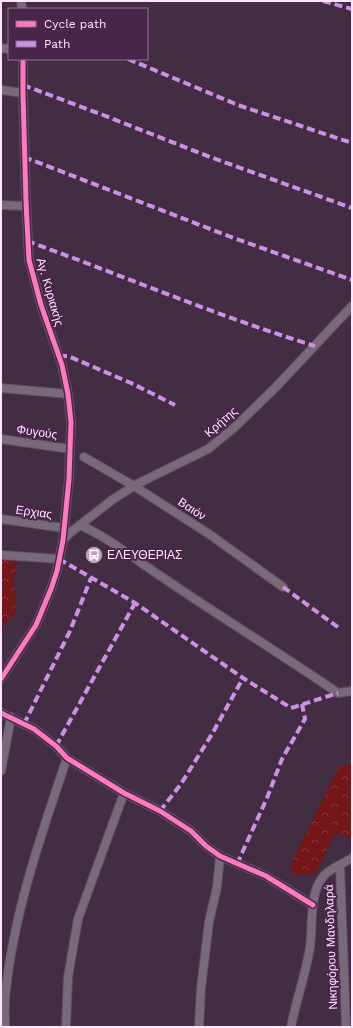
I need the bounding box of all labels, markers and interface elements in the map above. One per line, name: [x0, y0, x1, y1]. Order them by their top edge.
legend: [8, 8, 148, 60]
text: Cycle path: [44, 17, 106, 31]
text: Path: [44, 37, 70, 51]
street label: Αγ. Κυριακής: [34, 256, 67, 328]
street label: Κρήτης: [202, 404, 240, 440]
street label: Φυγούς: [16, 422, 59, 442]
street label: Βαιόν: [175, 495, 209, 523]
street label: Ερχιας: [15, 503, 53, 522]
bus stop icon: ΕΛΕΥΘΕΡΙΑΣ: [84, 545, 104, 565]
place label: ΕΛΕΥΘΕΡΙΑΣ: [107, 548, 182, 562]
street label: Νικηφόρου Μανδηλαρά: [322, 884, 340, 1010]

